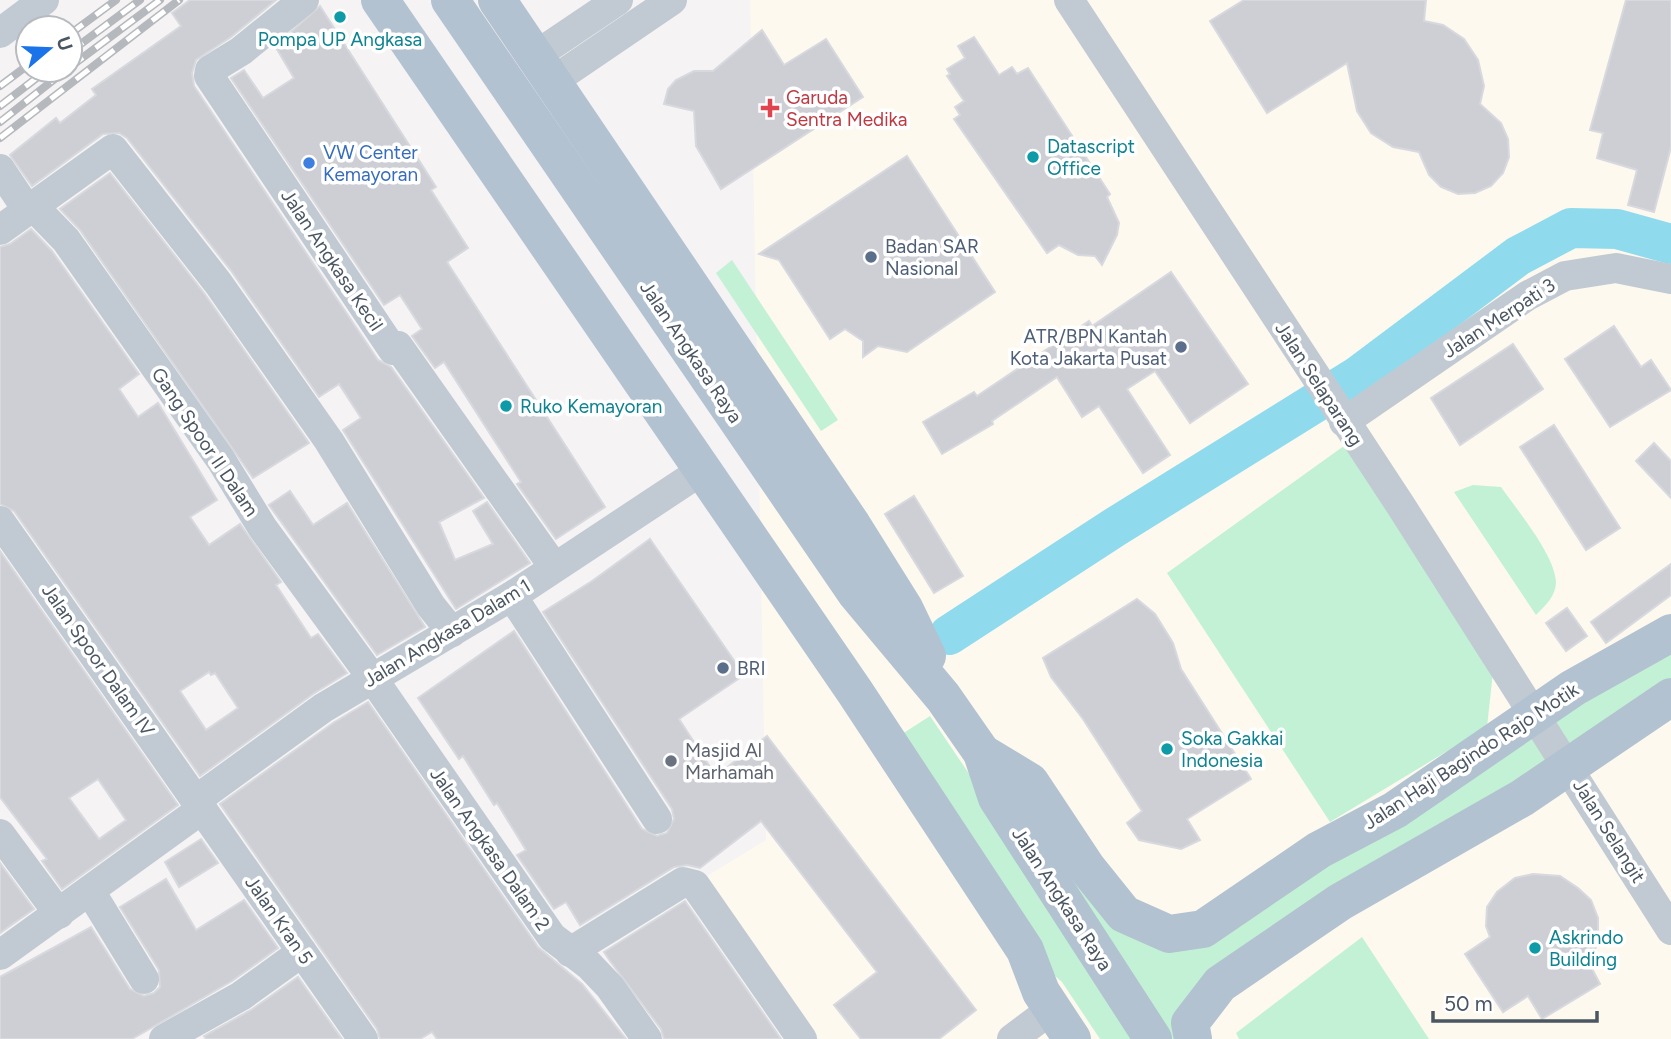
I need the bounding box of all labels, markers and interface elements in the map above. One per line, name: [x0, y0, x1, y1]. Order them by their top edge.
marker: Pompa UP Angkasa: [332, 9, 348, 25]
north arrow: [14, 14, 84, 84]
place label: Pompa UP Angkasa: [258, 28, 422, 51]
text: U: [52, 34, 78, 54]
place label: Garuda Sentra Medika: [786, 86, 907, 131]
marker: Garuda Sentra Medika: [760, 98, 780, 118]
place label: Datascript Office: [1047, 135, 1135, 180]
place label: VW Center Kemayoran: [323, 141, 418, 186]
marker: Datascript Office: [1025, 149, 1041, 165]
marker: VW Center Kemayoran: [301, 155, 317, 171]
street label: Jalan Angkasa Kecil: [276, 185, 388, 335]
place label: Badan SAR Nasional: [885, 235, 979, 280]
marker: Badan SAR Nasional: [863, 249, 879, 265]
street label: Jalan Merpati 3: [1439, 273, 1559, 363]
street label: Jalan Angkasa Raya: [635, 277, 747, 427]
street label: Jalan Selaparang: [1270, 318, 1368, 450]
place label: ATR/BPN Kantah Kota Jakarta Pusat: [1010, 325, 1167, 370]
marker: ATR/BPN Kantah Kota Jakarta Pusat: [1173, 339, 1189, 355]
street label: Gang Spoor II Dalam: [147, 363, 263, 521]
place label: Ruko Kemayoran: [520, 395, 662, 418]
marker: Ruko Kemayoran: [498, 398, 514, 414]
street label: Jalan Angkasa Dalam 1: [359, 574, 535, 692]
street label: Jalan Spoor Dalam IV: [37, 579, 159, 741]
place label: BRI: [737, 657, 766, 680]
marker: BRI: [715, 660, 731, 676]
street label: Jalan Haji Bagindo Rajo Motik: [1359, 677, 1583, 834]
place label: Soka Gakkai Indonesia: [1181, 727, 1284, 772]
place label: Masjid Al Marhamah: [685, 739, 774, 784]
marker: Soka Gakkai Indonesia: [1159, 741, 1175, 757]
marker: Masjid Al Marhamah: [663, 753, 679, 769]
street label: Jalan Angkasa Dalam 2: [425, 763, 555, 935]
street label: Jalan Selangit: [1568, 775, 1650, 887]
street label: Jalan Angkasa Raya: [1007, 823, 1117, 975]
street label: Jalan Kran 5: [240, 871, 318, 969]
place label: Askrindo Building: [1549, 926, 1624, 971]
marker: Askrindo Building: [1527, 940, 1543, 956]
scale bar: [1433, 979, 1598, 1023]
text: 50 m: [1444, 991, 1493, 1016]

